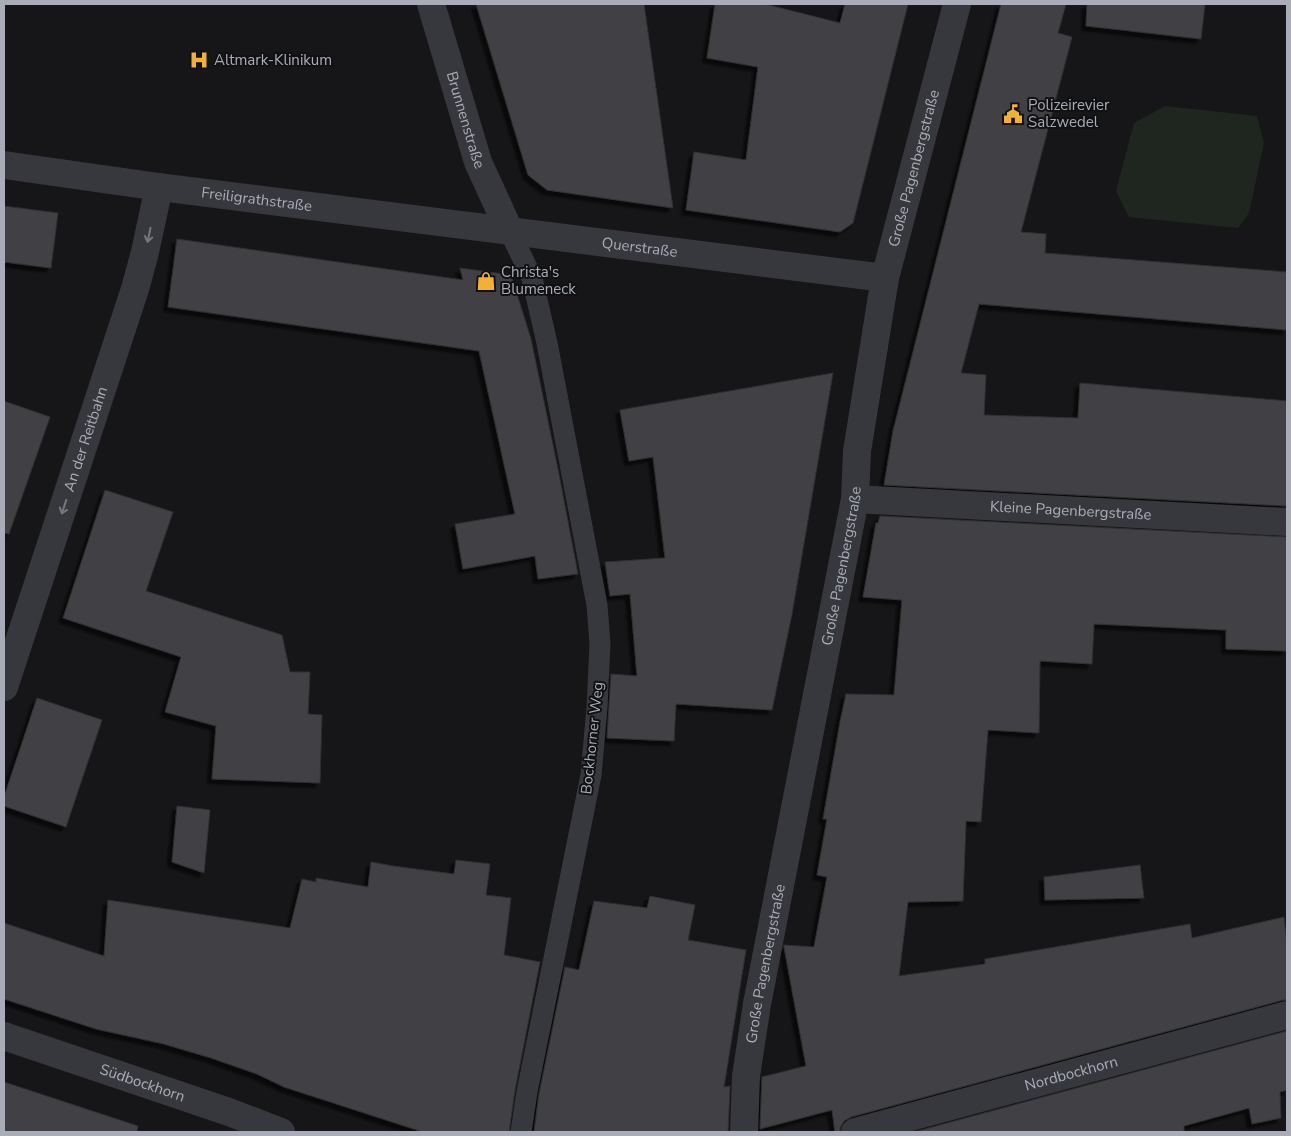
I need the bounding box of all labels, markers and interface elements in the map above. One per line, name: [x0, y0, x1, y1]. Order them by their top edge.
hospital icon: Altmark-Klinikum: [188, 49, 210, 71]
place label: Altmark-Klinikum: [214, 50, 332, 70]
street label: Brunnenstraße: [442, 69, 490, 172]
street label: Große Pagenbergstraße: [884, 88, 944, 249]
place label: Polizeirevier Salzwedel: [1028, 95, 1110, 132]
public building icon: Polizeirevier Salzwedel: [1002, 103, 1024, 125]
street label: Freiligrathstraße: [200, 182, 313, 216]
one-way arrow: [144, 226, 153, 242]
street label: Querstraße: [601, 233, 679, 262]
place label: Christa's Blumeneck: [501, 262, 576, 299]
shop icon: Christa's Blumeneck: [475, 270, 497, 292]
street label: An der Reitbahn: [59, 384, 112, 494]
street label: Große Pagenbergstraße: [817, 486, 866, 647]
street label: Kleine Pagenbergstraße: [989, 496, 1152, 525]
one-way arrow: [58, 498, 68, 514]
street label: Bockhorner Weg: [576, 681, 608, 795]
street label: Große Pagenbergstraße: [741, 882, 790, 1045]
street label: Nordbockhorn: [1022, 1051, 1120, 1096]
street label: Südbockhorn: [97, 1059, 188, 1106]

